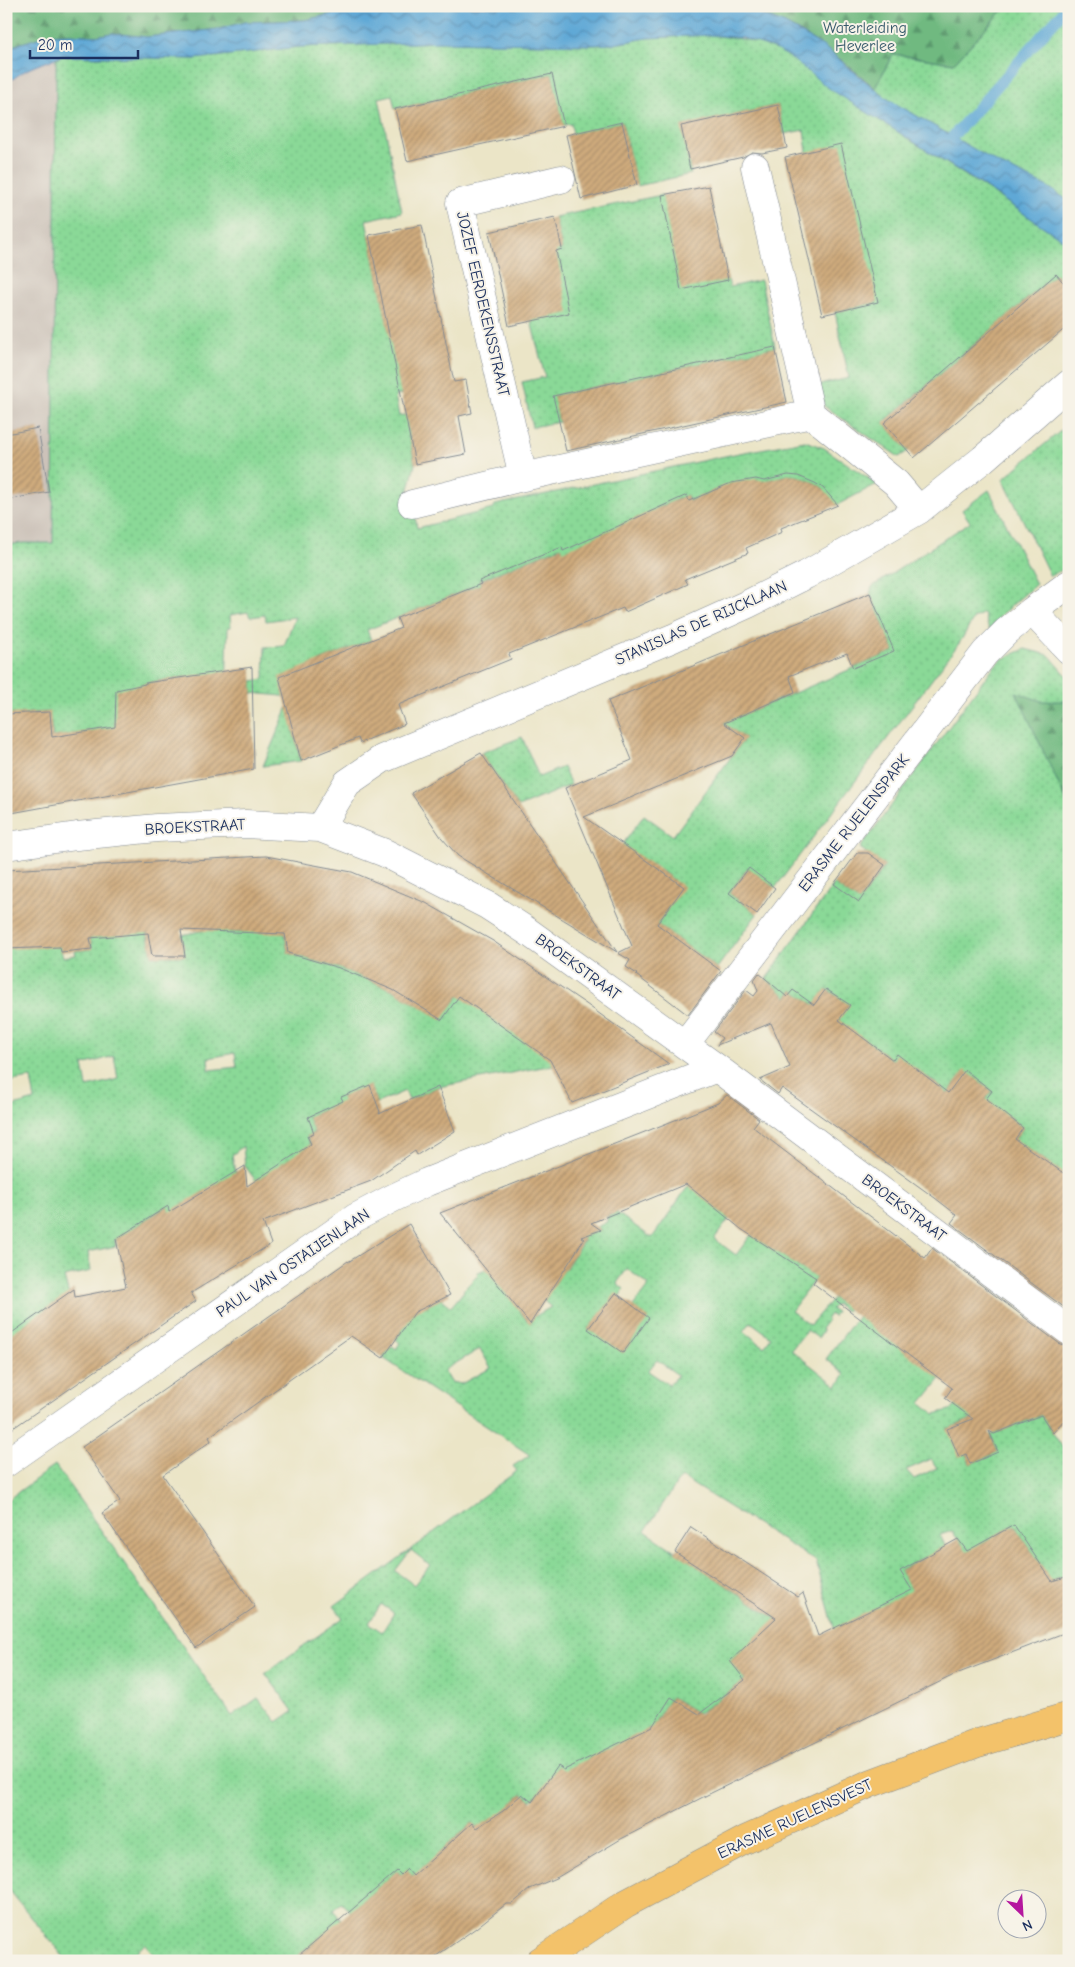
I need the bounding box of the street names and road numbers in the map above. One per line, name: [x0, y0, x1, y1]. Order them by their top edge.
street label: JOZEF EERDEKENSSTRAAT: [453, 210, 513, 399]
street label: STANISLAS DE RIJCKLAAN: [612, 577, 790, 669]
street label: ERASME RUELENSPARK: [795, 751, 913, 895]
street label: BROEKSTRAAT: [144, 815, 246, 839]
street label: BROEKSTRAAT: [532, 930, 625, 1004]
street label: BROEKSTRAAT: [858, 1170, 950, 1246]
street label: PAUL VAN OSTAIJENLAAN: [213, 1205, 373, 1321]
street label: ERASME RUELENSVEST: [715, 1775, 876, 1863]

